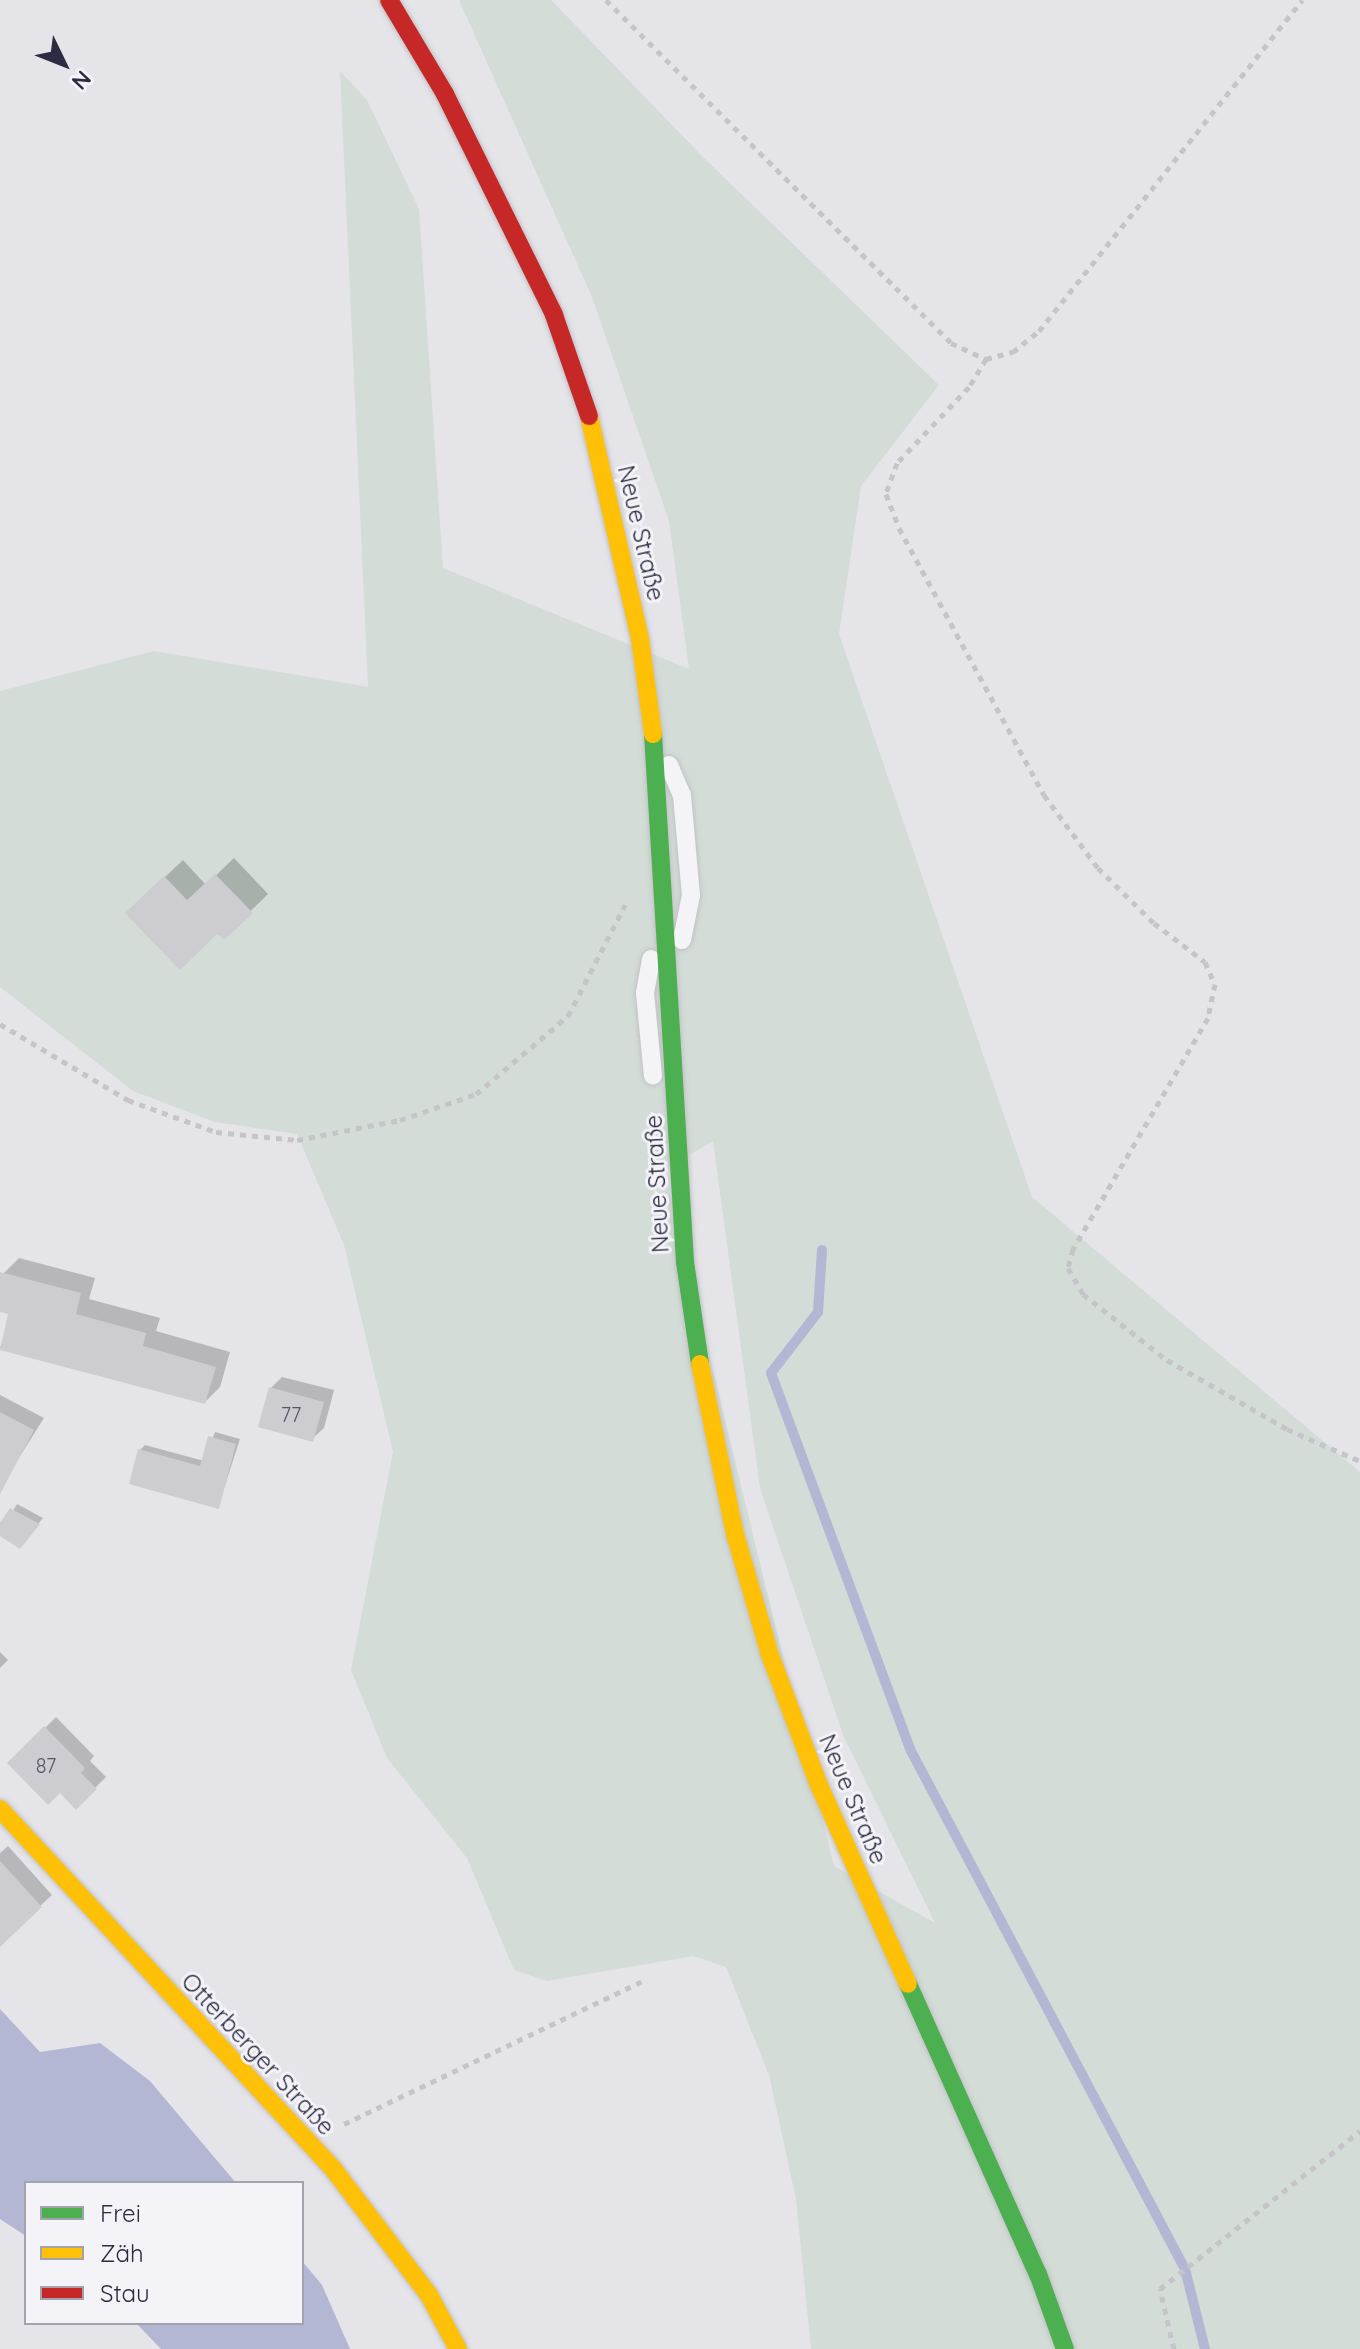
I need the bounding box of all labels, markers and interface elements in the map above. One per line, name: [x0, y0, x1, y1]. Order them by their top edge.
north arrow: [24, 24, 104, 104]
text: N: [66, 65, 97, 96]
street label: Neue Straße: [611, 463, 671, 603]
street label: Neue Straße: [639, 1114, 675, 1254]
house number: 77: [281, 1402, 301, 1426]
street label: Neue Straße: [813, 1730, 893, 1868]
house number: 87: [36, 1753, 56, 1777]
street label: Otterberger Straße: [175, 1967, 341, 2141]
legend: [24, 2181, 304, 2325]
text: Frei: [100, 2198, 141, 2228]
text: Zäh: [100, 2238, 144, 2268]
text: Stau: [100, 2278, 150, 2308]

